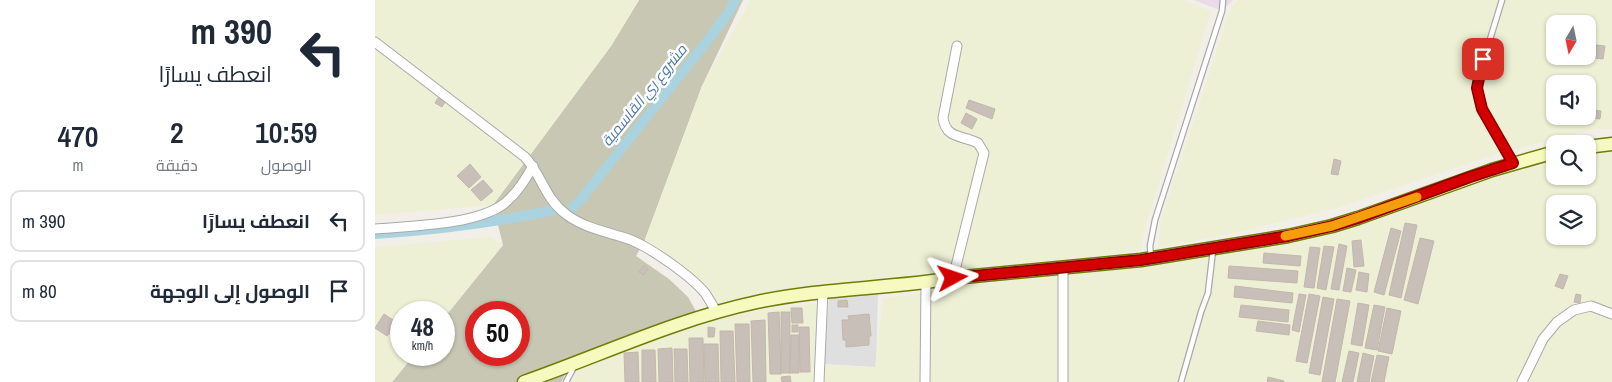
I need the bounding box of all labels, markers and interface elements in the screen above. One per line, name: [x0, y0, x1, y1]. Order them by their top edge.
text: 390 m: [191, 8, 272, 55]
north arrow: [1546, 15, 1596, 65]
map controls: [1546, 15, 1596, 245]
icon: left: [290, 20, 355, 85]
pin: [1462, 38, 1504, 80]
water label: مشروع ري القاسمية: [596, 39, 693, 152]
icon: arrive: [1469, 45, 1497, 73]
text: انعطف يسارًا: [159, 59, 272, 89]
button: sound: [1546, 75, 1596, 125]
text: 2: [170, 112, 184, 152]
text: 10:59: [255, 112, 318, 152]
text: 470: [58, 116, 99, 156]
button: search: [1546, 135, 1596, 185]
text: m: [73, 154, 83, 176]
text: دقيقة: [156, 154, 198, 176]
text: الوصول: [261, 154, 312, 176]
button: layers: [1546, 195, 1596, 245]
icon: left: [325, 207, 353, 235]
text: 390 m: [22, 208, 65, 234]
text: انعطف يسارًا: [202, 208, 310, 234]
position arrow: [926, 251, 978, 303]
icon: arrive: [325, 277, 353, 305]
text: 80 m: [22, 278, 57, 304]
text: الوصول إلى الوجهة: [150, 278, 310, 304]
speed limit sign: 50: [465, 301, 530, 366]
text: 48: [411, 310, 434, 344]
text: km/h: [412, 338, 433, 354]

